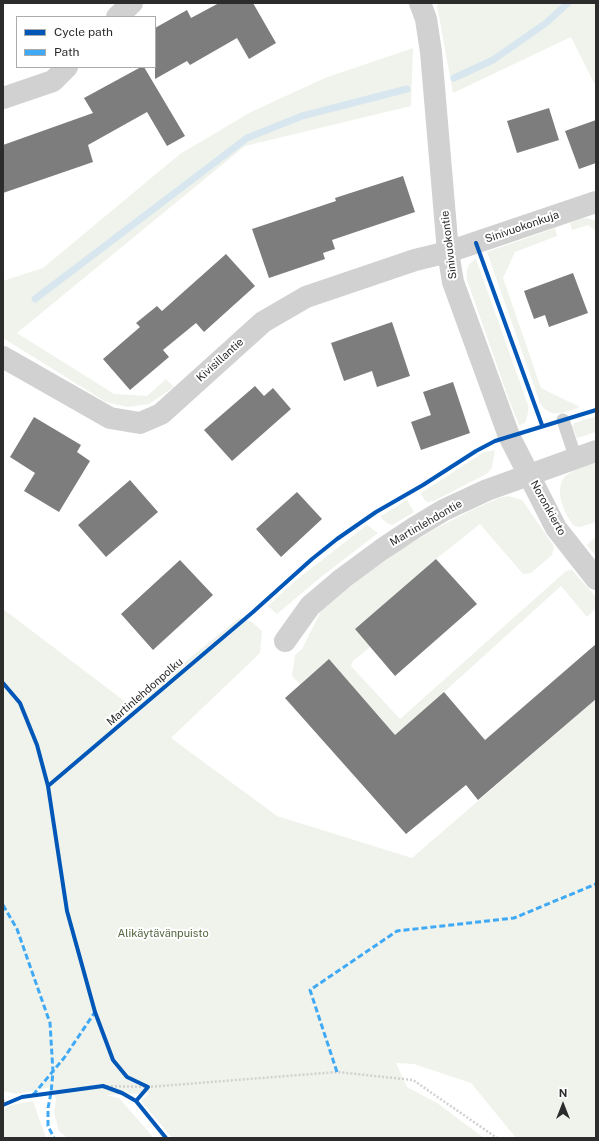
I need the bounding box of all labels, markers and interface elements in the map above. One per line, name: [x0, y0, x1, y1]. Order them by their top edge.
legend: [16, 16, 156, 68]
text: Cycle path: [54, 25, 113, 39]
text: Path: [54, 45, 80, 59]
street label: Sinivuokonkuja: [483, 208, 561, 246]
street label: Sinivuokontie: [438, 210, 460, 280]
street label: Kivisillantie: [194, 335, 246, 385]
street label: Noronkierto: [527, 478, 569, 538]
street label: Martinlehdontie: [388, 497, 464, 549]
street label: Martinlehdonpolku: [104, 655, 186, 729]
park label: Alikäytävänpuisto: [117, 927, 209, 941]
north arrow: [543, 1085, 583, 1125]
text: N: [559, 1087, 567, 1099]

